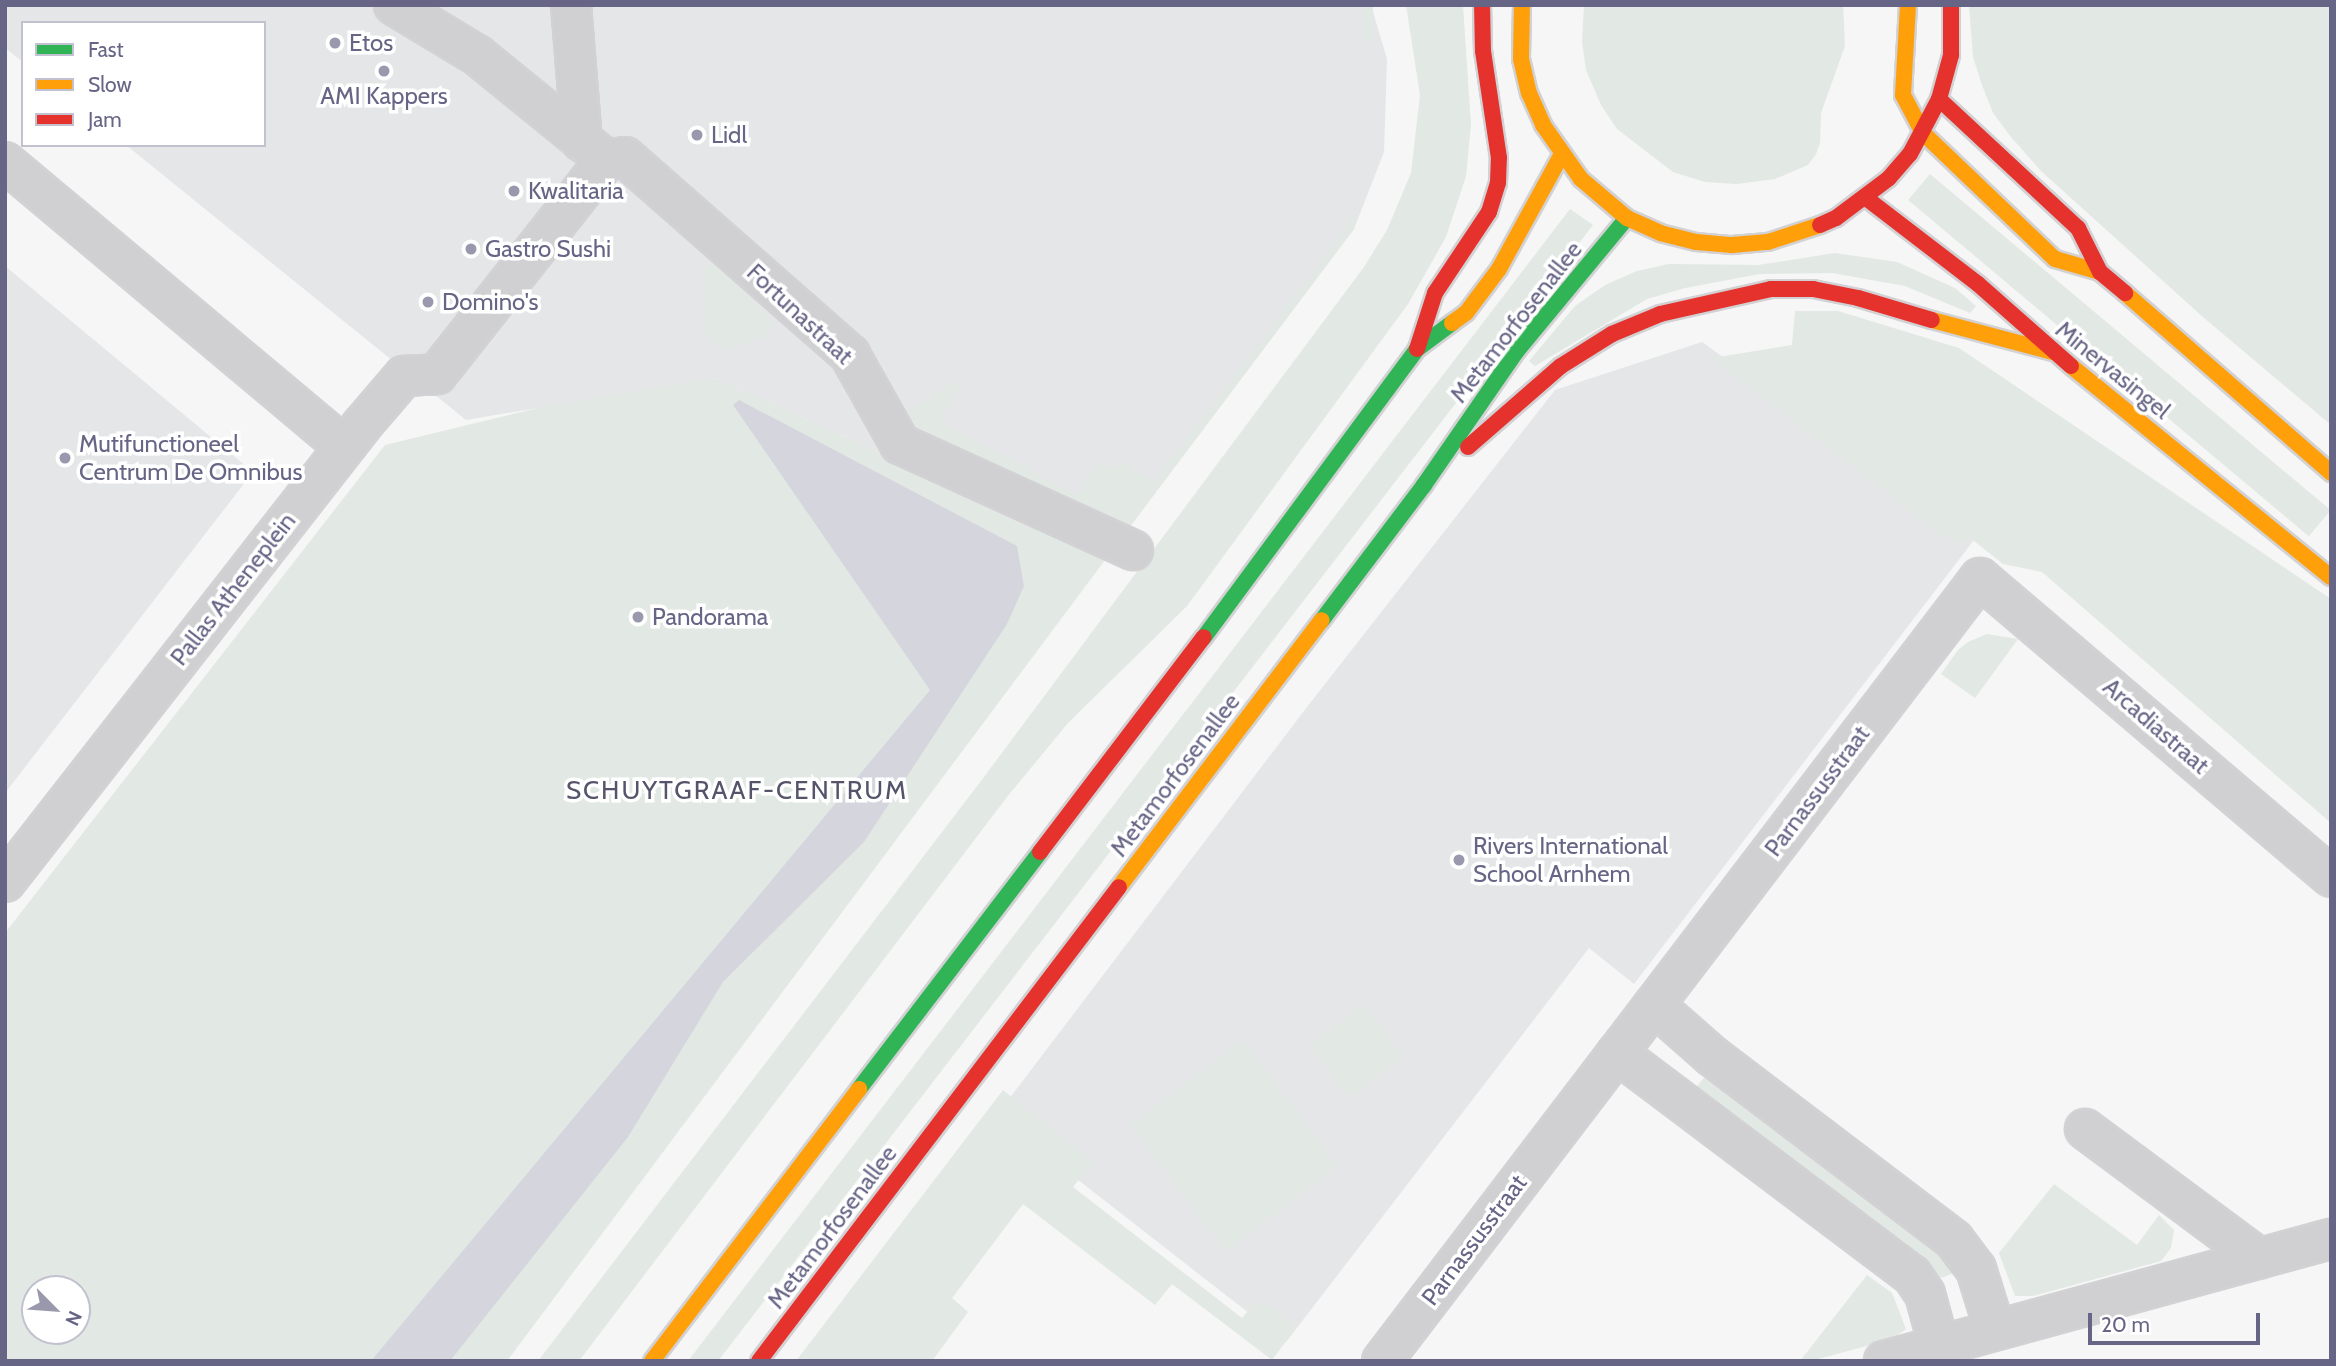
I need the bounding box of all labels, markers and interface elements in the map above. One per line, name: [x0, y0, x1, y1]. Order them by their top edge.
legend: [21, 21, 266, 147]
place label: Etos: [349, 29, 393, 57]
marker: Etos: [327, 35, 343, 51]
text: Fast: [88, 37, 124, 62]
marker: AMI Kappers: [376, 63, 392, 79]
text: Slow: [88, 72, 132, 97]
place label: AMI Kappers: [320, 82, 448, 110]
text: Jam: [88, 107, 122, 132]
place label: Lidl: [711, 121, 747, 149]
marker: Lidl: [689, 127, 705, 143]
place label: Kwalitaria: [528, 177, 624, 205]
marker: Kwalitaria: [506, 183, 522, 199]
place label: Gastro Sushi: [485, 235, 611, 263]
street label: Metamorfosenallee: [1444, 236, 1588, 408]
marker: Gastro Sushi: [463, 241, 479, 257]
street label: Fortunastraat: [741, 258, 859, 370]
place label: Domino's: [442, 288, 539, 316]
marker: Domino's: [420, 294, 436, 310]
street label: Minervasingel: [2050, 315, 2176, 425]
place label: Mutifunctioneel Centrum De Omnibus: [79, 430, 302, 486]
marker: Mutifunctioneel Centrum De Omnibus: [57, 450, 73, 466]
street label: Pallas Atheneplein: [164, 507, 302, 671]
place label: Pandorama: [652, 603, 768, 631]
marker: Pandorama: [630, 609, 646, 625]
street label: Arcadiastraat: [2097, 672, 2215, 780]
street label: Metamorfosenallee: [1104, 688, 1246, 862]
street label: Parnassusstraat: [1759, 720, 1875, 862]
district label: SCHUYTGRAAF-CENTRUM: [568, 775, 906, 807]
place label: Rivers International School Arnhem: [1473, 832, 1668, 888]
marker: Rivers International School Arnhem: [1451, 852, 1467, 868]
street label: Metamorfosenallee: [761, 1140, 903, 1314]
street label: Parnassusstraat: [1416, 1169, 1532, 1311]
north arrow: [21, 1275, 91, 1345]
scale bar: [2091, 1300, 2262, 1344]
text: N: [60, 1307, 87, 1329]
text: 20 m: [2101, 1312, 2150, 1337]

